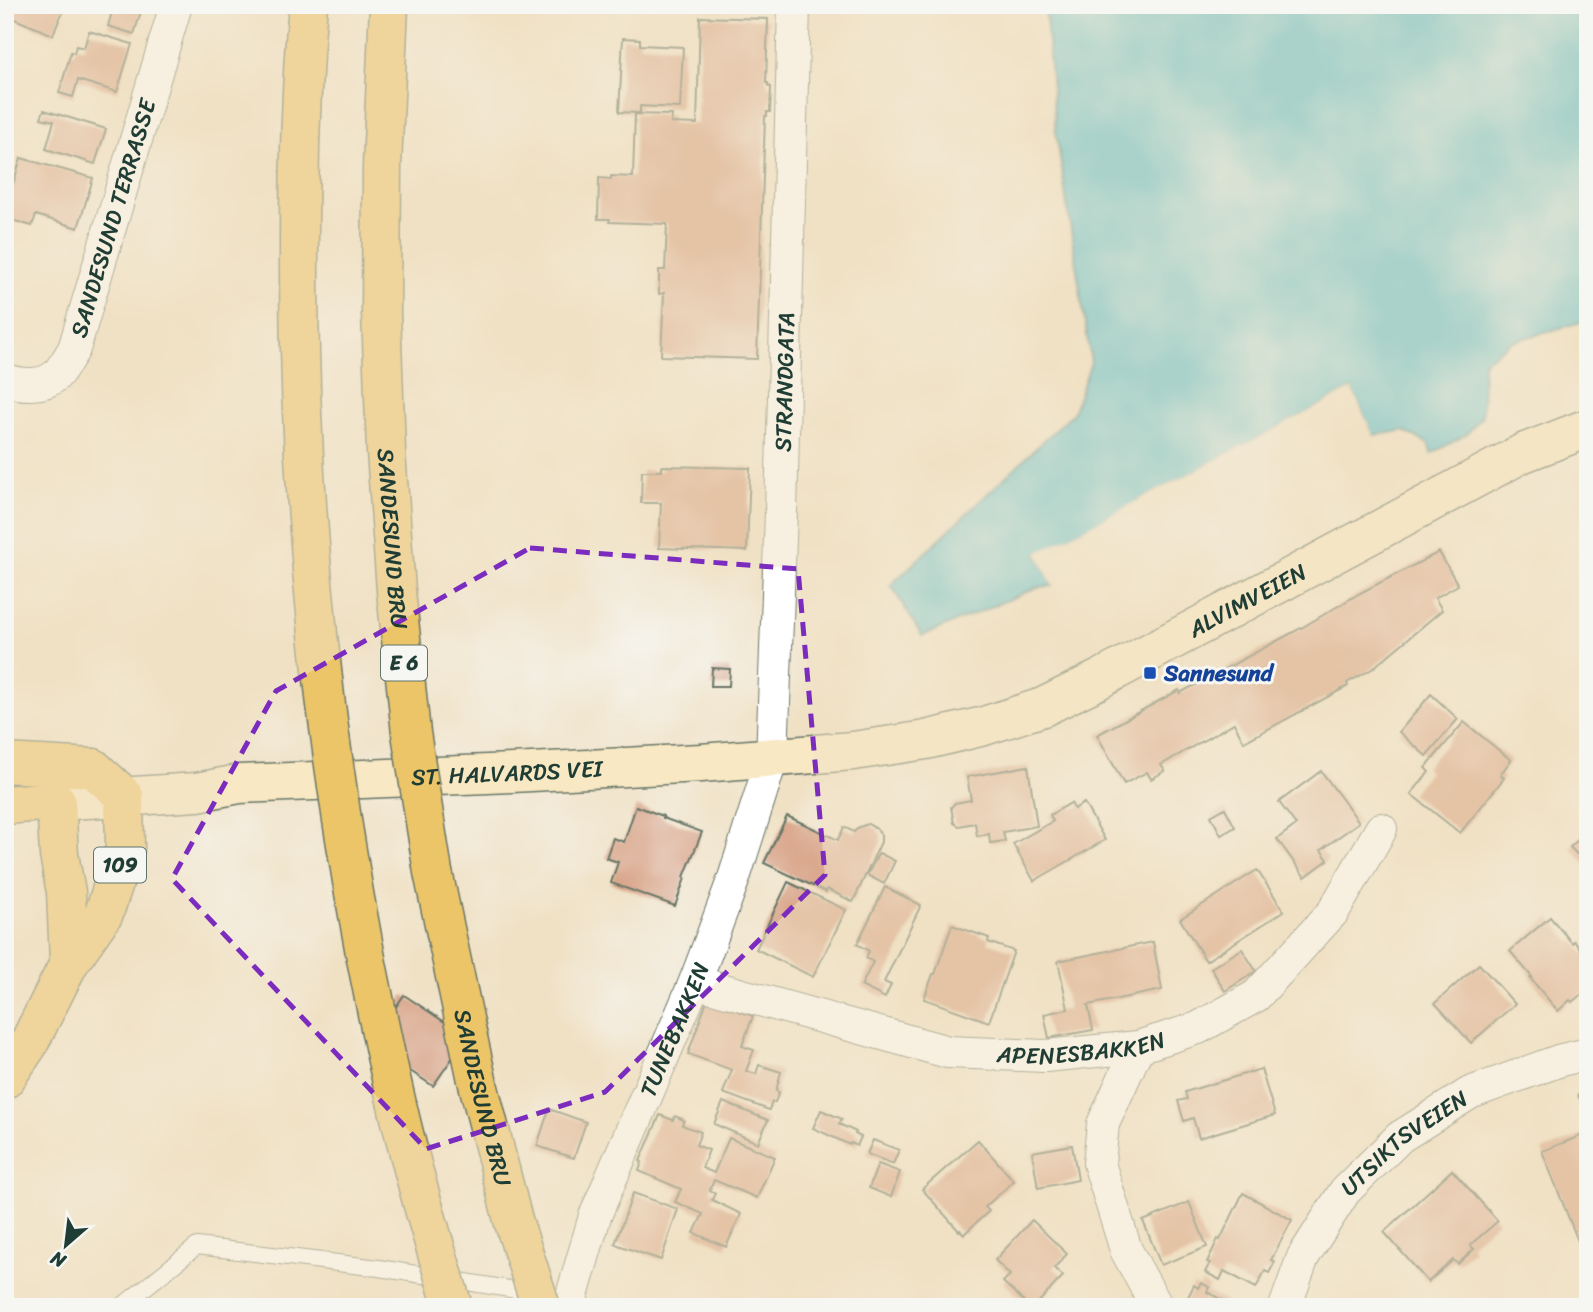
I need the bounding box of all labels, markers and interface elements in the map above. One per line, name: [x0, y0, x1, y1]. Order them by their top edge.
street label: SANDESUND TERRASSE: [58, 93, 168, 343]
street label: STRANDGATA: [763, 312, 807, 452]
street label: SANDESUND BRU: [365, 447, 420, 632]
street label: ALVIMVEIEN: [1180, 552, 1314, 650]
road number: E 6: [381, 646, 427, 680]
place label: Sannesund: [1163, 653, 1275, 694]
marker: Sannesund: [1142, 665, 1158, 681]
street label: ST. HALVARDS VEI: [410, 748, 605, 798]
road number: 109: [94, 848, 146, 882]
street label: TUNEBAKKEN: [628, 956, 722, 1104]
street label: SANDESUND BRU: [442, 1005, 524, 1191]
street label: APENESBAKKEN: [995, 1020, 1171, 1078]
street label: UTSIKTSVEIEN: [1330, 1079, 1476, 1207]
north arrow: [32, 1210, 102, 1280]
text: N: [44, 1242, 73, 1278]

